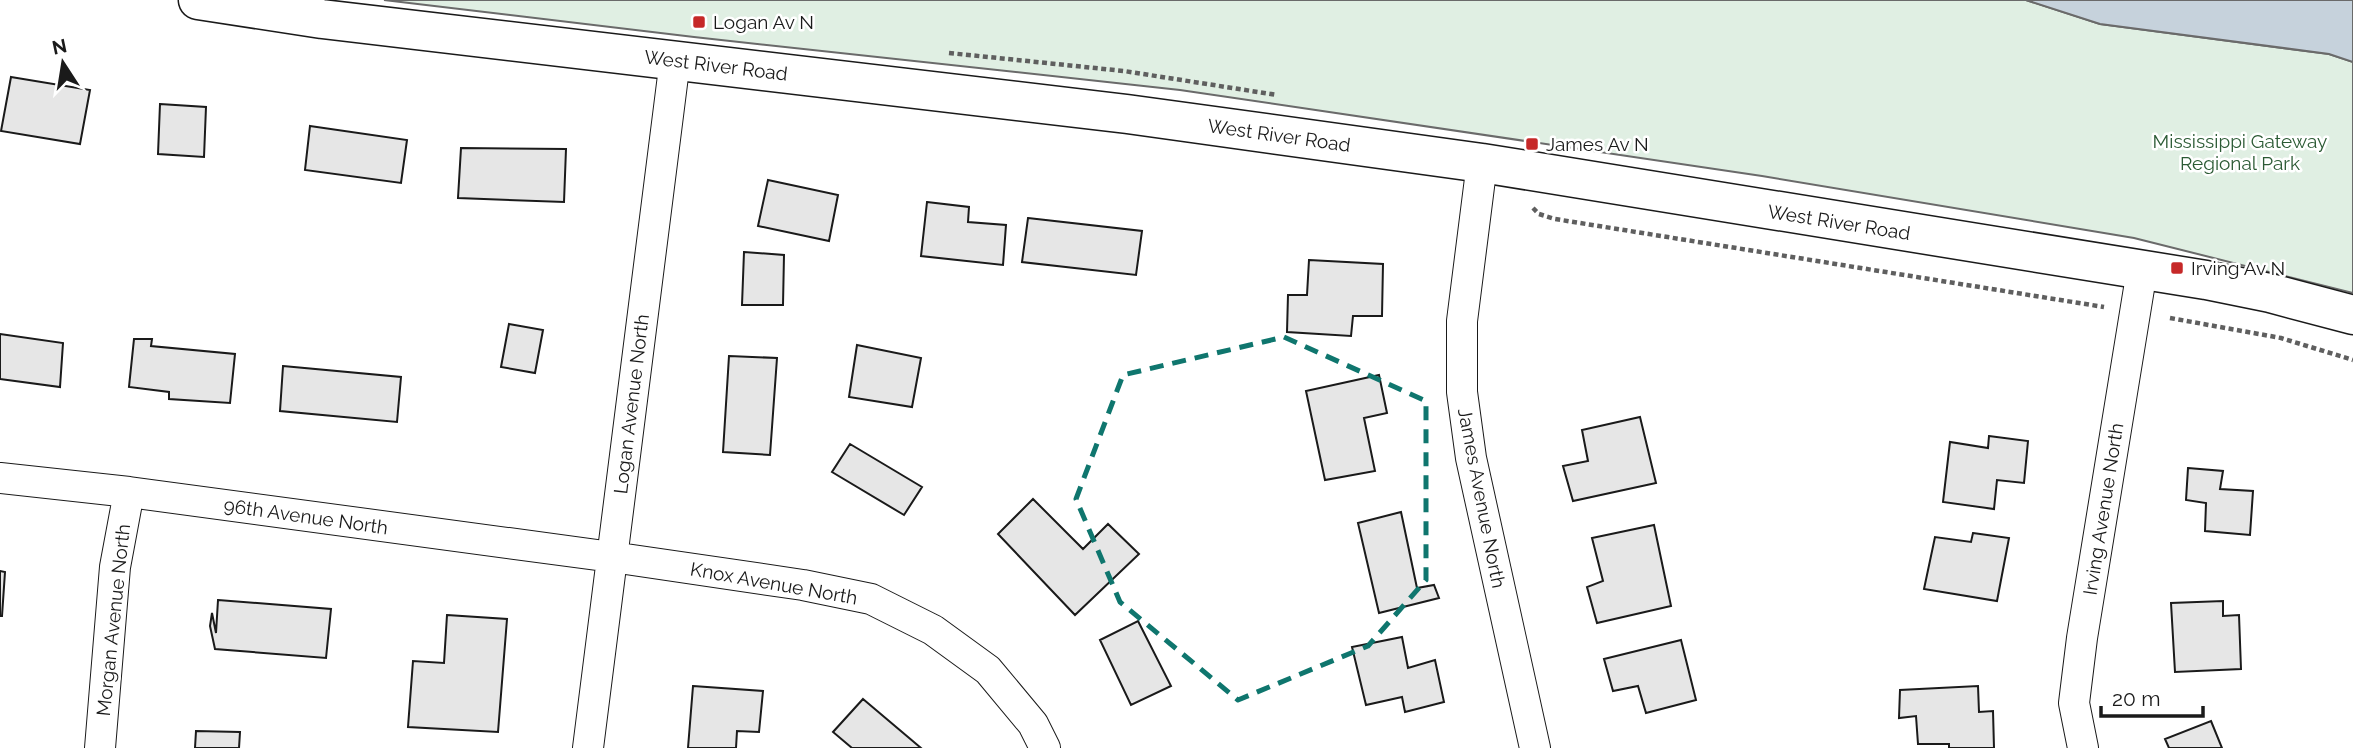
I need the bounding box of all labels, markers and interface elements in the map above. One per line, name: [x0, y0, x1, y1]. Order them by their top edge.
place label: Logan Av N: [713, 11, 814, 33]
marker: Logan Av N: [691, 14, 707, 30]
north arrow: [28, 28, 98, 98]
text: N: [50, 34, 69, 59]
street label: West River Road: [643, 45, 789, 85]
street label: West River Road: [1206, 114, 1352, 156]
park label: Mississippi Gateway Regional Park: [2153, 130, 2327, 174]
place label: James Av N: [1546, 133, 1649, 155]
marker: James Av N: [1524, 136, 1540, 152]
street label: West River Road: [1766, 200, 1912, 244]
place label: Irving Av N: [2191, 257, 2285, 279]
marker: Irving Av N: [2169, 260, 2185, 276]
street label: Logan Avenue North: [609, 313, 653, 495]
street label: James Avenue North: [1454, 406, 1510, 590]
street label: Irving Avenue North: [2079, 421, 2127, 597]
street label: 96th Avenue North: [222, 494, 390, 538]
street label: Morgan Avenue North: [92, 523, 134, 717]
street label: Knox Avenue North: [689, 557, 859, 609]
scale bar: [2101, 674, 2202, 718]
text: 20 m: [2112, 686, 2160, 711]

